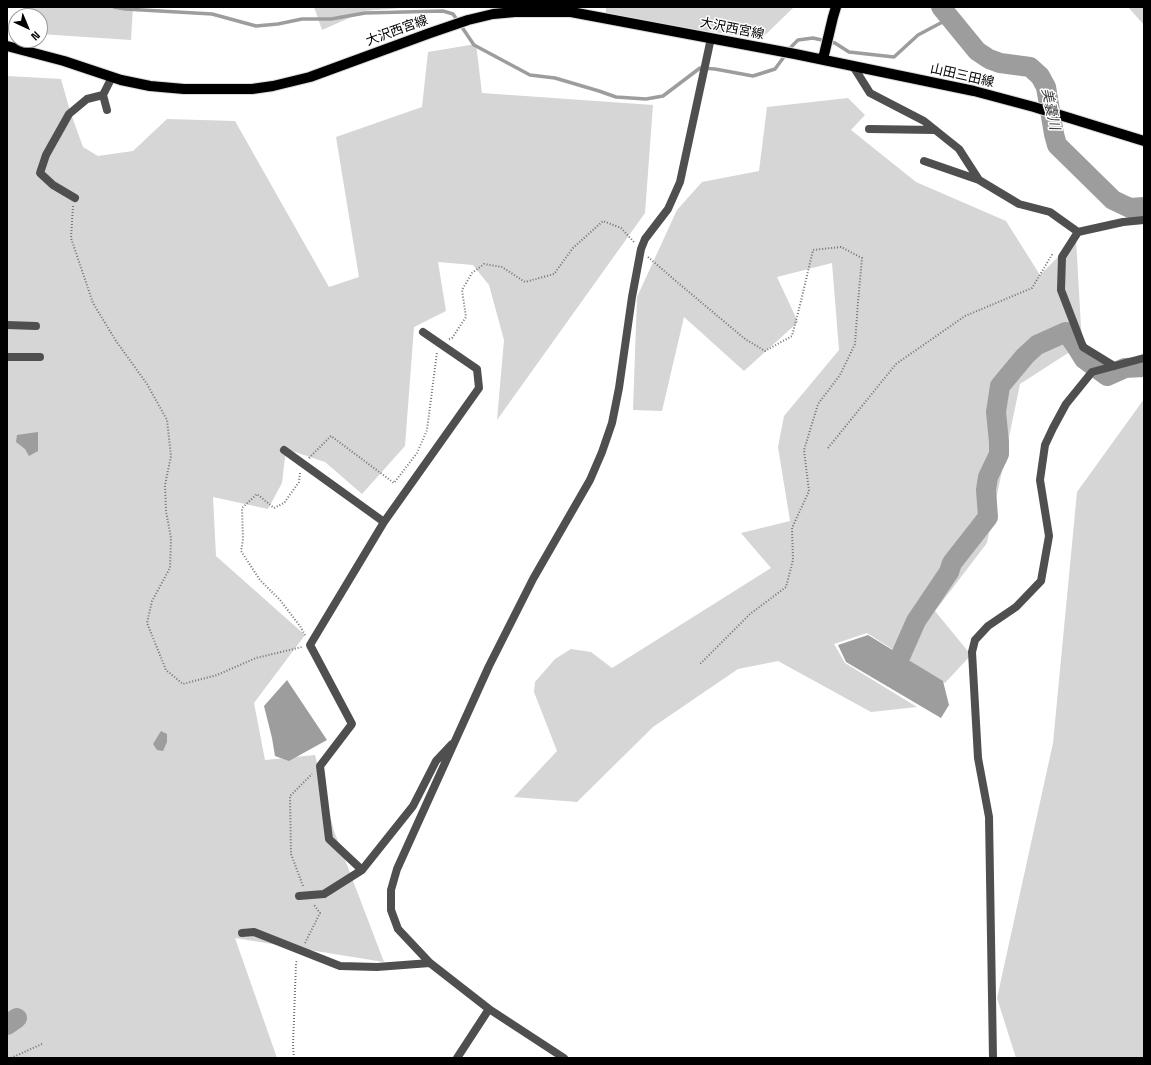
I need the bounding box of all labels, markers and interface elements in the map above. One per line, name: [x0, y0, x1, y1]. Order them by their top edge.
north arrow: [8, 8, 48, 48]
street label: 大沢西宮線: [364, 13, 430, 49]
street label: 大沢西宮線: [699, 15, 765, 43]
text: N: [28, 28, 43, 44]
street label: 山田三田線: [929, 61, 995, 91]
water label: 美嚢川: [1037, 87, 1063, 131]

